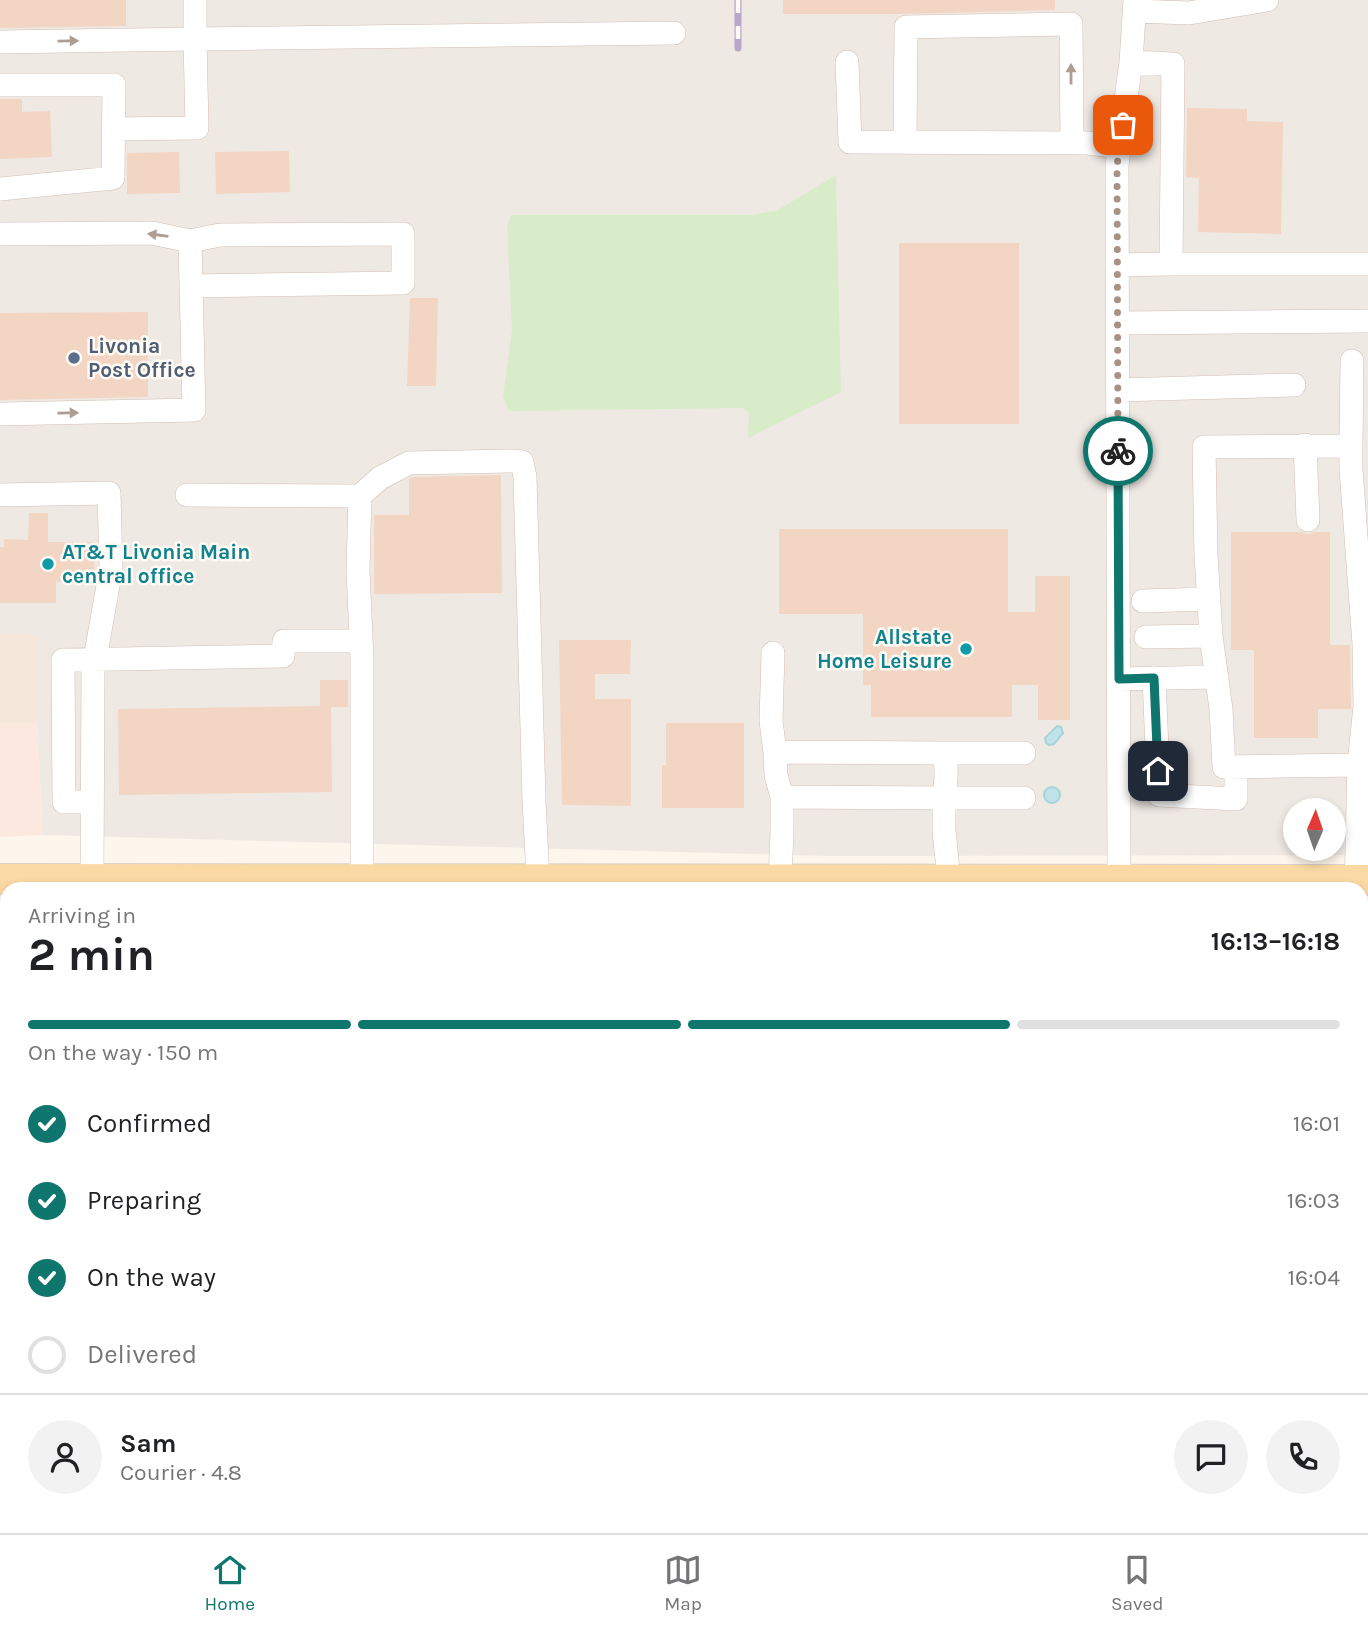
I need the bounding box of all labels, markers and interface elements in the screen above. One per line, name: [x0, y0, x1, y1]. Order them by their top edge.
one-way arrow: [57, 35, 79, 46]
one-way arrow: [1065, 63, 1077, 85]
pin: [1093, 95, 1153, 155]
icon: bag: [1104, 106, 1142, 144]
one-way arrow: [147, 229, 169, 240]
place label: Livonia Post Office: [88, 334, 196, 382]
marker: Livonia Post Office: [66, 350, 82, 366]
one-way arrow: [57, 407, 79, 418]
courier: [1083, 416, 1153, 486]
icon: bike: [1099, 432, 1137, 470]
place label: AT&T Livonia Main central office: [62, 540, 250, 588]
marker: AT&T Livonia Main central office: [40, 556, 56, 572]
place label: Allstate Home Leisure: [817, 625, 952, 673]
marker: Allstate Home Leisure: [958, 641, 974, 657]
pin: [1128, 741, 1188, 801]
icon: home: [1139, 752, 1177, 790]
north arrow: [1283, 798, 1346, 861]
map controls: [1283, 798, 1346, 861]
text: Arriving in: [28, 902, 136, 929]
text: 16:13–16:18: [1211, 926, 1340, 957]
text: 2 min: [28, 928, 155, 982]
text: On the way · 150 m: [28, 1039, 218, 1066]
icon: check: [28, 1105, 66, 1143]
text: Confirmed: [87, 1108, 212, 1139]
text: 16:01: [1293, 1110, 1340, 1137]
icon: check: [28, 1182, 66, 1220]
text: Preparing: [87, 1185, 201, 1216]
text: 16:03: [1287, 1187, 1340, 1214]
icon: check: [28, 1259, 66, 1297]
text: On the way: [87, 1262, 216, 1293]
text: 16:04: [1287, 1264, 1340, 1291]
text: Delivered: [87, 1339, 197, 1370]
button: person: [28, 1420, 102, 1494]
button: chat: [1174, 1420, 1248, 1494]
button: phone: [1266, 1420, 1340, 1494]
text: Sam: [120, 1428, 176, 1459]
text: Courier · 4.8: [120, 1459, 242, 1486]
tab: Home: [204, 1551, 255, 1615]
tab: Map: [664, 1551, 702, 1615]
tab: Saved: [1111, 1551, 1164, 1615]

